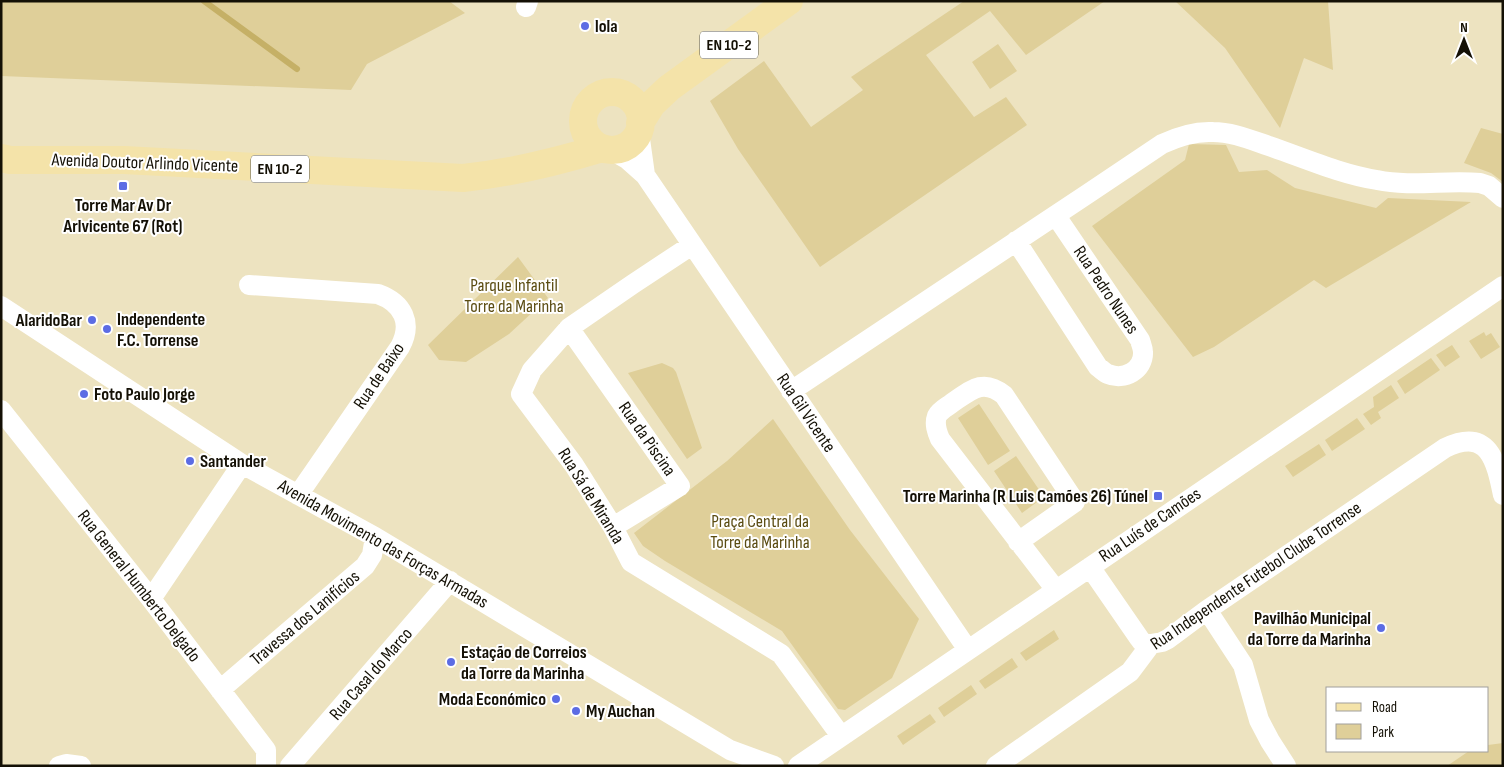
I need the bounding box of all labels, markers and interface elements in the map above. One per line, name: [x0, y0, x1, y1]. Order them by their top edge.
north arrow: [1439, 15, 1489, 65]
place label: lola: [595, 16, 618, 37]
text: N: [1460, 19, 1468, 36]
marker: lola: [579, 20, 591, 32]
road number: EN 10-2: [700, 32, 758, 58]
street label: Avenida Doutor Arlindo Vicente: [50, 149, 239, 177]
road number: EN 10-2: [251, 156, 309, 182]
marker: Torre Mar Av Dr Arlvicente 67 (Rot): [117, 180, 129, 192]
place label: Torre Mar Av Dr Arlvicente 67 (Rot): [62, 195, 183, 237]
street label: Rua Pedro Nunes: [1069, 242, 1143, 338]
park label: Parque Infantil Torre da Marinha: [464, 275, 564, 317]
place label: Independente F.C. Torrense: [117, 309, 205, 351]
place label: AlaridoBar: [15, 310, 82, 331]
marker: AlaridoBar: [86, 314, 98, 326]
marker: Independente F.C. Torrense: [101, 323, 113, 335]
street label: Rua de Baixo: [349, 339, 409, 413]
street label: Rua Gil Vicente: [772, 370, 840, 456]
place label: Foto Paulo Jorge: [94, 384, 195, 405]
marker: Foto Paulo Jorge: [78, 388, 90, 400]
street label: Rua da Piscina: [614, 398, 680, 480]
street label: Rua Sá de Miranda: [553, 444, 629, 548]
place label: Santander: [200, 451, 266, 472]
marker: Santander: [184, 455, 196, 467]
street label: Avenida Movimento das Forças Armadas: [273, 475, 492, 613]
street label: Rua Luís de Camões: [1095, 483, 1205, 567]
place label: Torre Marinha (R Luis Camões 26) Túnel: [903, 486, 1148, 507]
marker: Torre Marinha (R Luis Camões 26) Túnel: [1152, 490, 1164, 502]
street label: Rua Independente Futebol Clube Torrense: [1147, 498, 1365, 654]
street label: Rua General Humberto Delgado: [73, 506, 205, 666]
park label: Praça Central da Torre da Marinha: [710, 511, 810, 553]
street label: Travessa dos Lanifícios: [246, 566, 364, 670]
place label: Pavilhão Municipal da Torre da Marinha: [1248, 608, 1371, 650]
marker: Pavilhão Municipal da Torre da Marinha: [1375, 622, 1387, 634]
street label: Rua Casal do Marco: [325, 624, 417, 724]
place label: Estação de Correios da Torre da Marinha: [461, 642, 587, 684]
marker: Estação de Correios da Torre da Marinha: [445, 656, 457, 668]
legend: [1326, 687, 1489, 752]
place label: Moda Económico: [439, 689, 546, 710]
marker: Moda Económico: [550, 693, 562, 705]
text: Road: [1372, 698, 1397, 717]
place label: My Auchan: [586, 701, 655, 722]
marker: My Auchan: [570, 705, 582, 717]
text: Park: [1372, 723, 1394, 742]

